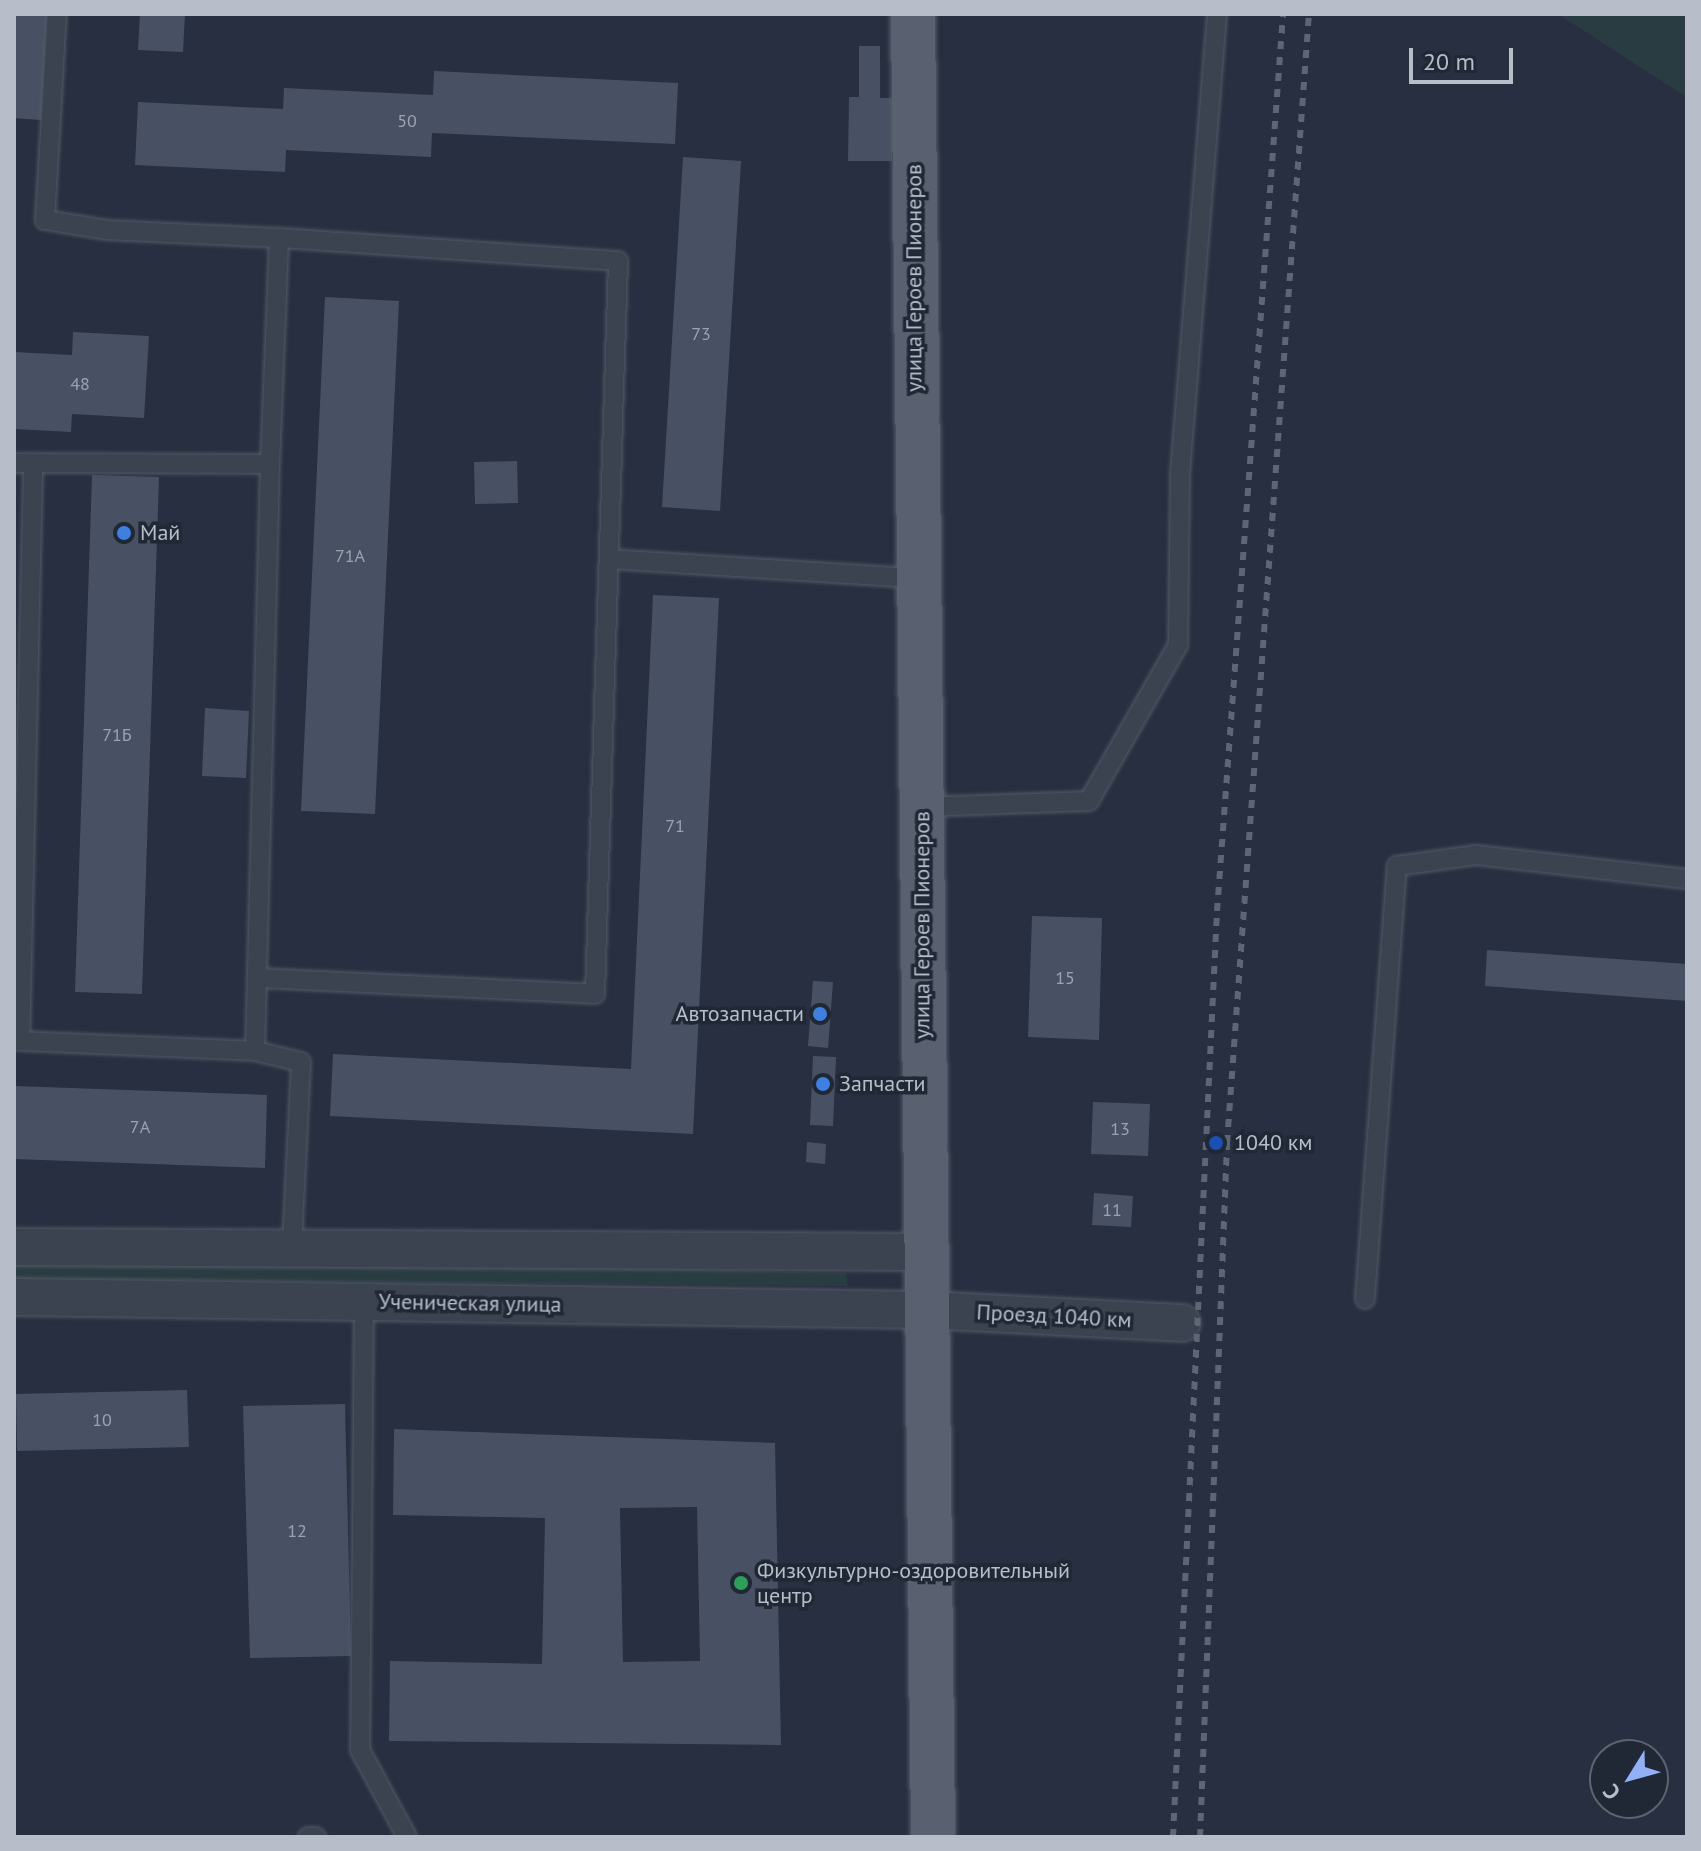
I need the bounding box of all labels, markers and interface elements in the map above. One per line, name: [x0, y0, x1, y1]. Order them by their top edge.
scale bar: [1413, 32, 1517, 82]
text: 20 m: [1423, 46, 1475, 77]
house number: 50: [397, 110, 417, 132]
street label: улица Героев Пионеров: [901, 164, 927, 392]
house number: 73: [691, 323, 711, 345]
house number: 48: [70, 373, 90, 395]
place label: Май: [140, 520, 180, 546]
marker: Май: [115, 524, 133, 542]
house number: 71А: [335, 545, 365, 567]
house number: 71Б: [102, 724, 132, 746]
street label: улица Героев Пионеров: [909, 811, 935, 1039]
house number: 71: [665, 815, 685, 837]
house number: 15: [1055, 967, 1075, 989]
place label: Автозапчасти: [676, 1001, 804, 1027]
marker: Автозапчасти: [811, 1005, 829, 1023]
place label: Запчасти: [839, 1071, 926, 1097]
marker: Запчасти: [814, 1075, 832, 1093]
house number: 7А: [130, 1116, 150, 1138]
house number: 13: [1110, 1118, 1130, 1140]
place label: 1040 км: [1234, 1130, 1313, 1156]
marker: 1040 км: [1205, 1132, 1227, 1154]
house number: 11: [1102, 1199, 1122, 1221]
street label: Ученическая улица: [378, 1288, 562, 1318]
street label: Проезд 1040 км: [976, 1299, 1132, 1333]
house number: 10: [92, 1409, 112, 1431]
house number: 12: [287, 1520, 307, 1542]
place label: Физкультурно-оздоровительный центр: [757, 1557, 1070, 1608]
marker: Физкультурно-оздоровительный центр: [732, 1574, 750, 1592]
north arrow: [1589, 1739, 1669, 1819]
text: С: [1597, 1779, 1626, 1806]

